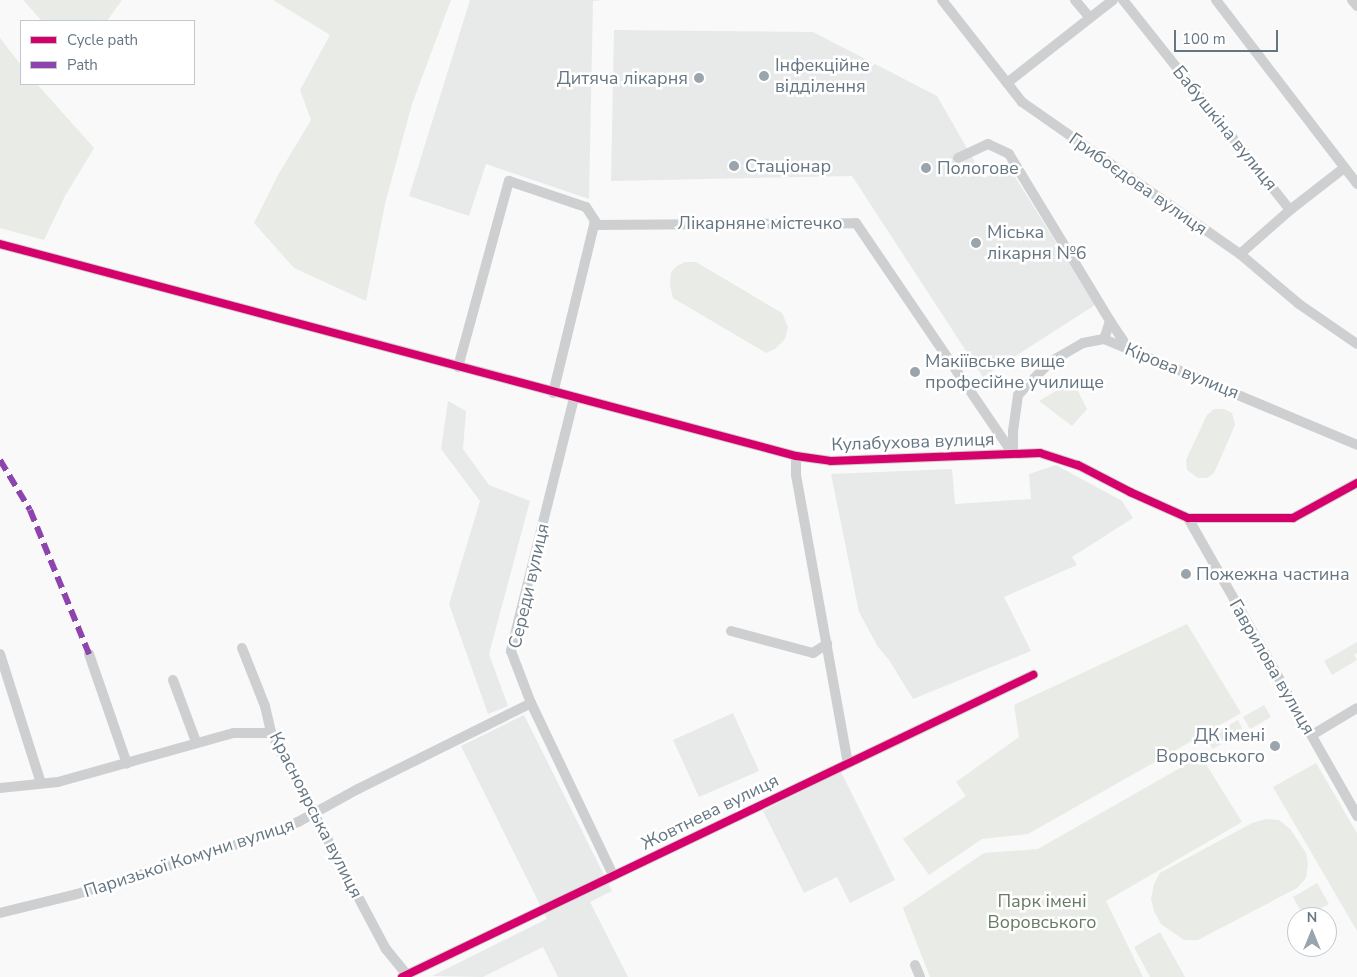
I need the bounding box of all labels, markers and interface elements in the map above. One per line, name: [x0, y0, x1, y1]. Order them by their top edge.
legend: [20, 20, 195, 85]
scale bar: [1177, 20, 1281, 52]
text: 100 m: [1182, 29, 1226, 49]
text: Cycle path: [67, 30, 138, 50]
text: Path: [67, 55, 98, 75]
place label: Інфекційне відділення: [775, 55, 870, 98]
street label: Бабушкіна вулиця: [1168, 61, 1282, 195]
place label: Дитяча лікарня: [557, 67, 688, 89]
marker: Інфекційне відділення: [757, 69, 771, 83]
marker: Дитяча лікарня: [692, 71, 706, 85]
street label: Грибоєдова вулиця: [1065, 128, 1211, 240]
place label: Стаціонар: [745, 155, 831, 177]
place label: Пологове: [937, 157, 1019, 179]
marker: Стаціонар: [727, 159, 741, 173]
marker: Пологове: [919, 161, 933, 175]
street label: Лікарняне містечко: [678, 212, 842, 234]
place label: Міська лікарня №6: [987, 222, 1087, 264]
marker: Міська лікарня №6: [969, 236, 983, 250]
street label: Кірова вулиця: [1122, 338, 1242, 404]
place label: Макіївське вище професійне училище: [925, 351, 1104, 394]
marker: Макіївське вище професійне училище: [909, 366, 921, 378]
street label: Кулабухова вулиця: [831, 428, 995, 456]
street label: Середи вулиця: [504, 521, 554, 651]
place label: Пожежна частина: [1196, 563, 1350, 585]
marker: Пожежна частина: [1180, 568, 1192, 580]
street label: Гаврилова вулиця: [1224, 595, 1320, 739]
place label: ДК імені Воровського: [1156, 725, 1265, 768]
street label: Красноярська вулиця: [265, 728, 367, 902]
marker: ДК імені Воровського: [1269, 740, 1281, 752]
street label: Жовтнева вулиця: [638, 769, 782, 855]
street label: Паризької Комуни вулиця: [81, 814, 297, 902]
park label: Парк імені Воровського: [988, 891, 1096, 934]
north arrow: [1287, 907, 1337, 957]
text: N: [1307, 908, 1317, 927]

